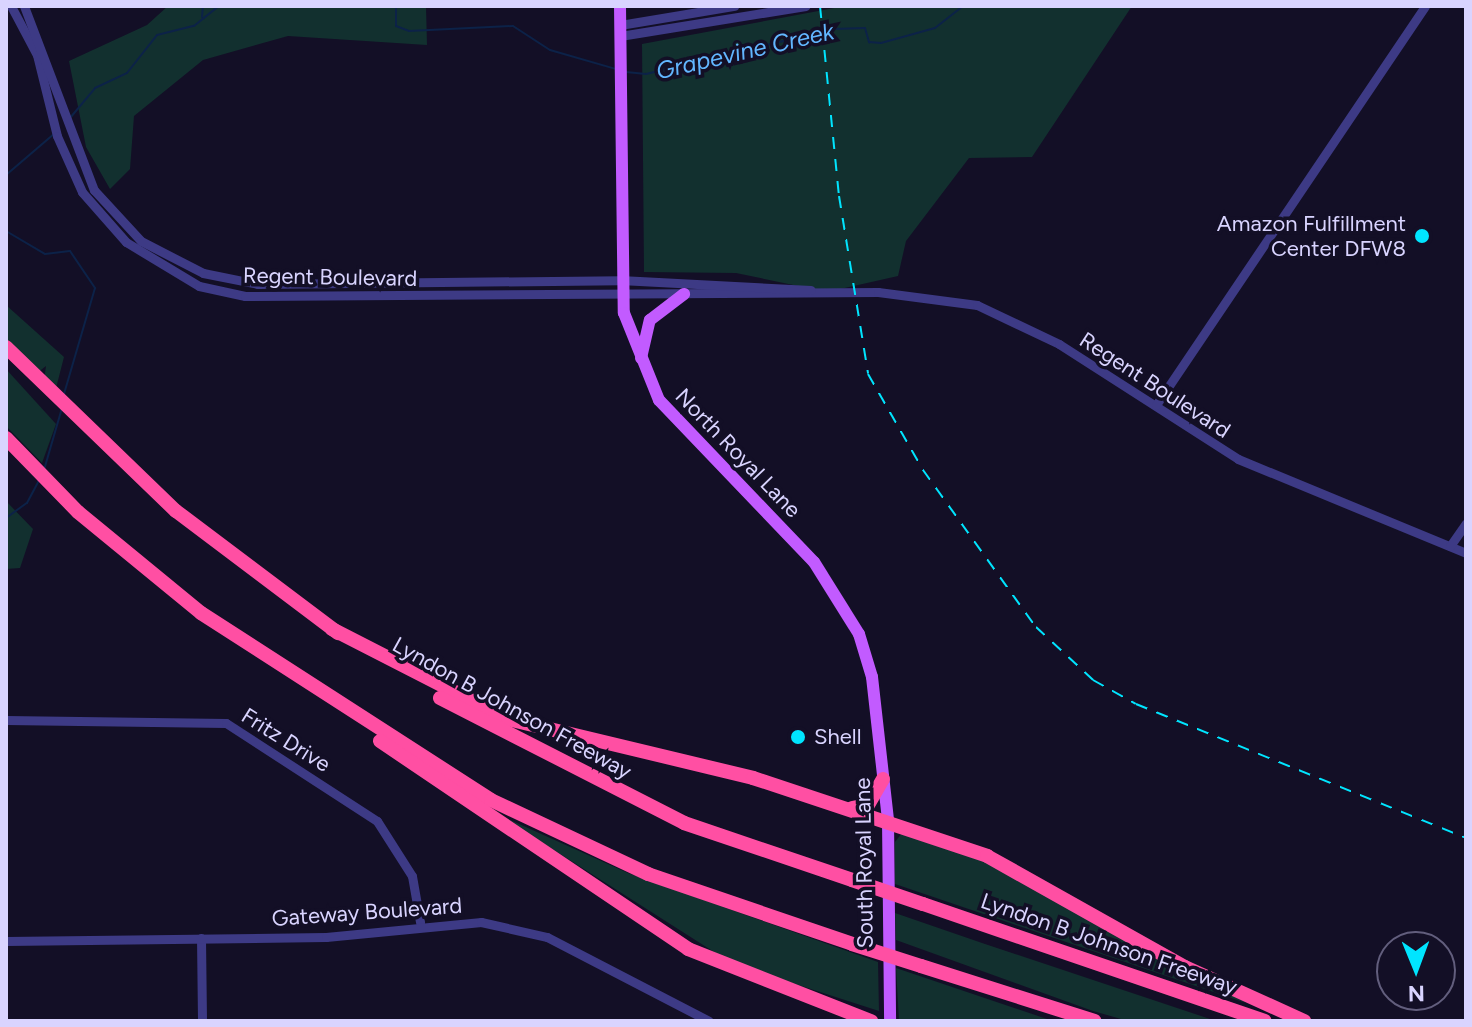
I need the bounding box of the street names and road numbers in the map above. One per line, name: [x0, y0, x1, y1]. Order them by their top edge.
street label: Regent Boulevard: [243, 262, 417, 292]
street label: Regent Boulevard: [1075, 326, 1235, 444]
street label: North Royal Lane: [670, 383, 806, 523]
street label: Lyndon B Johnson Freeway: [388, 631, 636, 785]
street label: Fritz Drive: [237, 702, 335, 778]
street label: South Royal Lane: [849, 777, 879, 949]
street label: Lyndon B Johnson Freeway: [977, 888, 1241, 1000]
street label: Gateway Boulevard: [271, 892, 463, 932]

